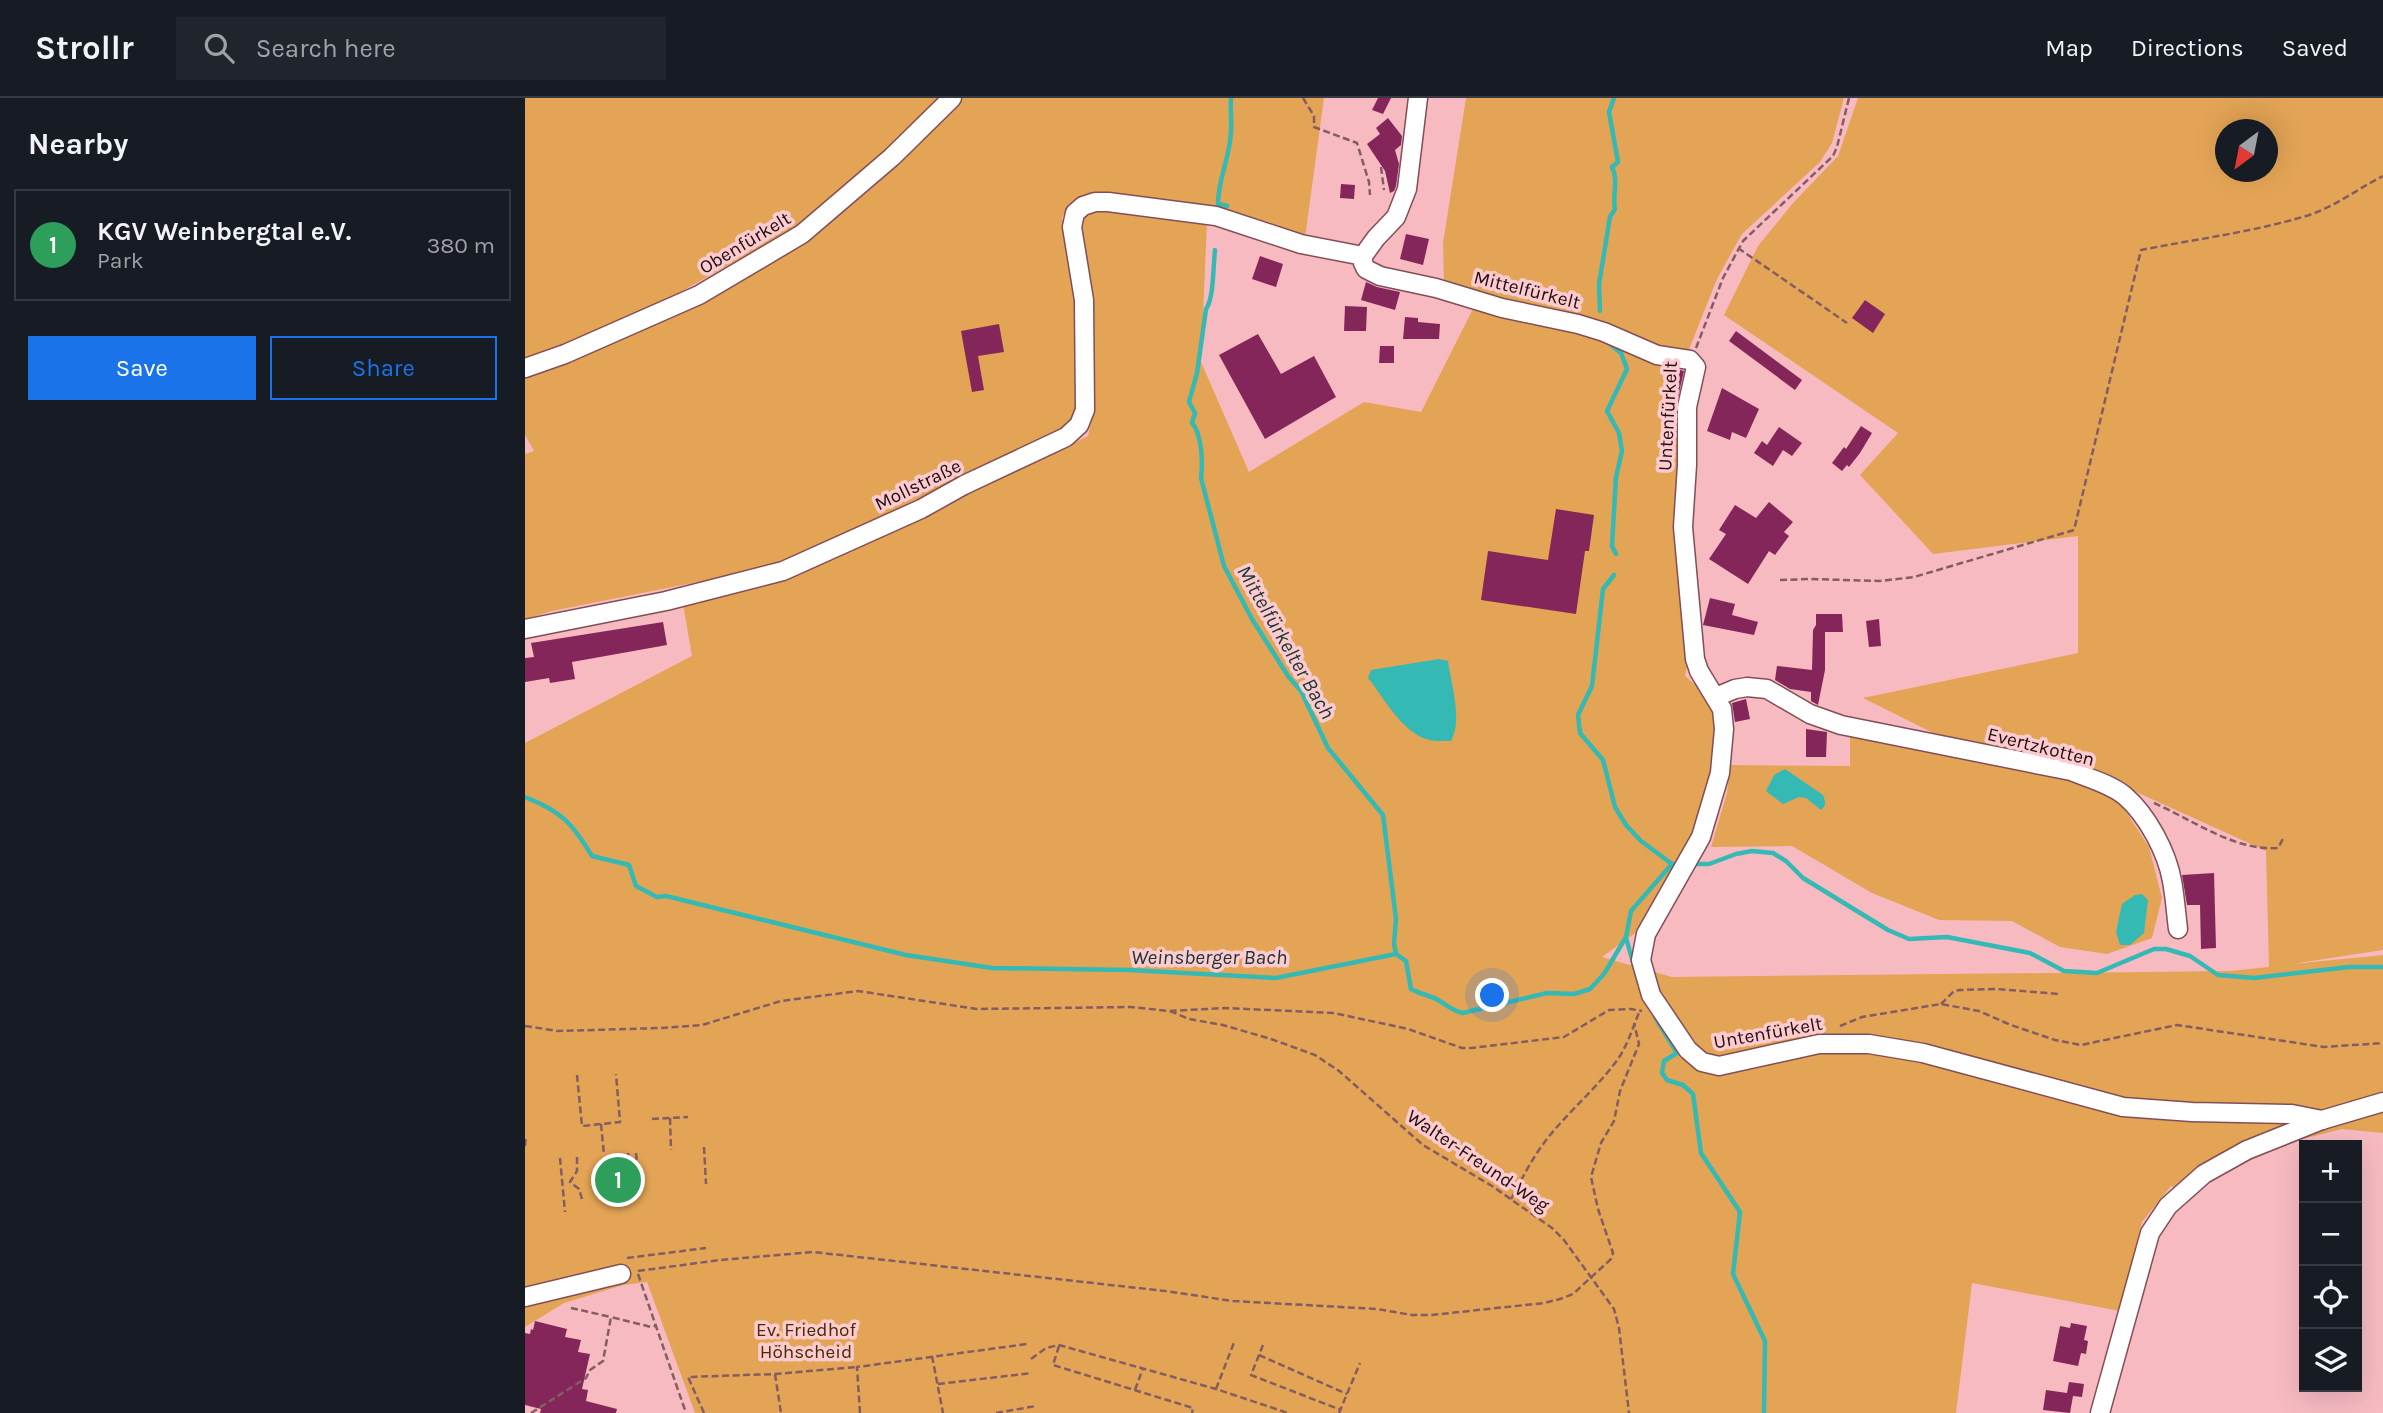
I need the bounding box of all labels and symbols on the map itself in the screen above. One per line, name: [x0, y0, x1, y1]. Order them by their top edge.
north arrow: [2215, 119, 2278, 182]
street label: Obenfürkelt: [695, 207, 795, 279]
street label: Mittelfürkelt: [1471, 266, 1583, 314]
street label: Untenfürkelt: [1654, 360, 1682, 472]
street label: Mollstraße: [871, 455, 965, 515]
water label: Mittelfürkelter Bach: [1232, 561, 1340, 723]
street label: Evertzkotten: [1985, 723, 2097, 771]
water label: Weinsberger Bach: [1131, 945, 1287, 969]
your location: [1475, 978, 1509, 1012]
street label: Untenfürkelt: [1712, 1013, 1824, 1053]
street label: Walter-Freund-Weg: [1403, 1105, 1554, 1217]
pin: 1: [595, 1154, 641, 1206]
park label: Ev. Friedhof Höhscheid: [756, 1319, 856, 1363]

